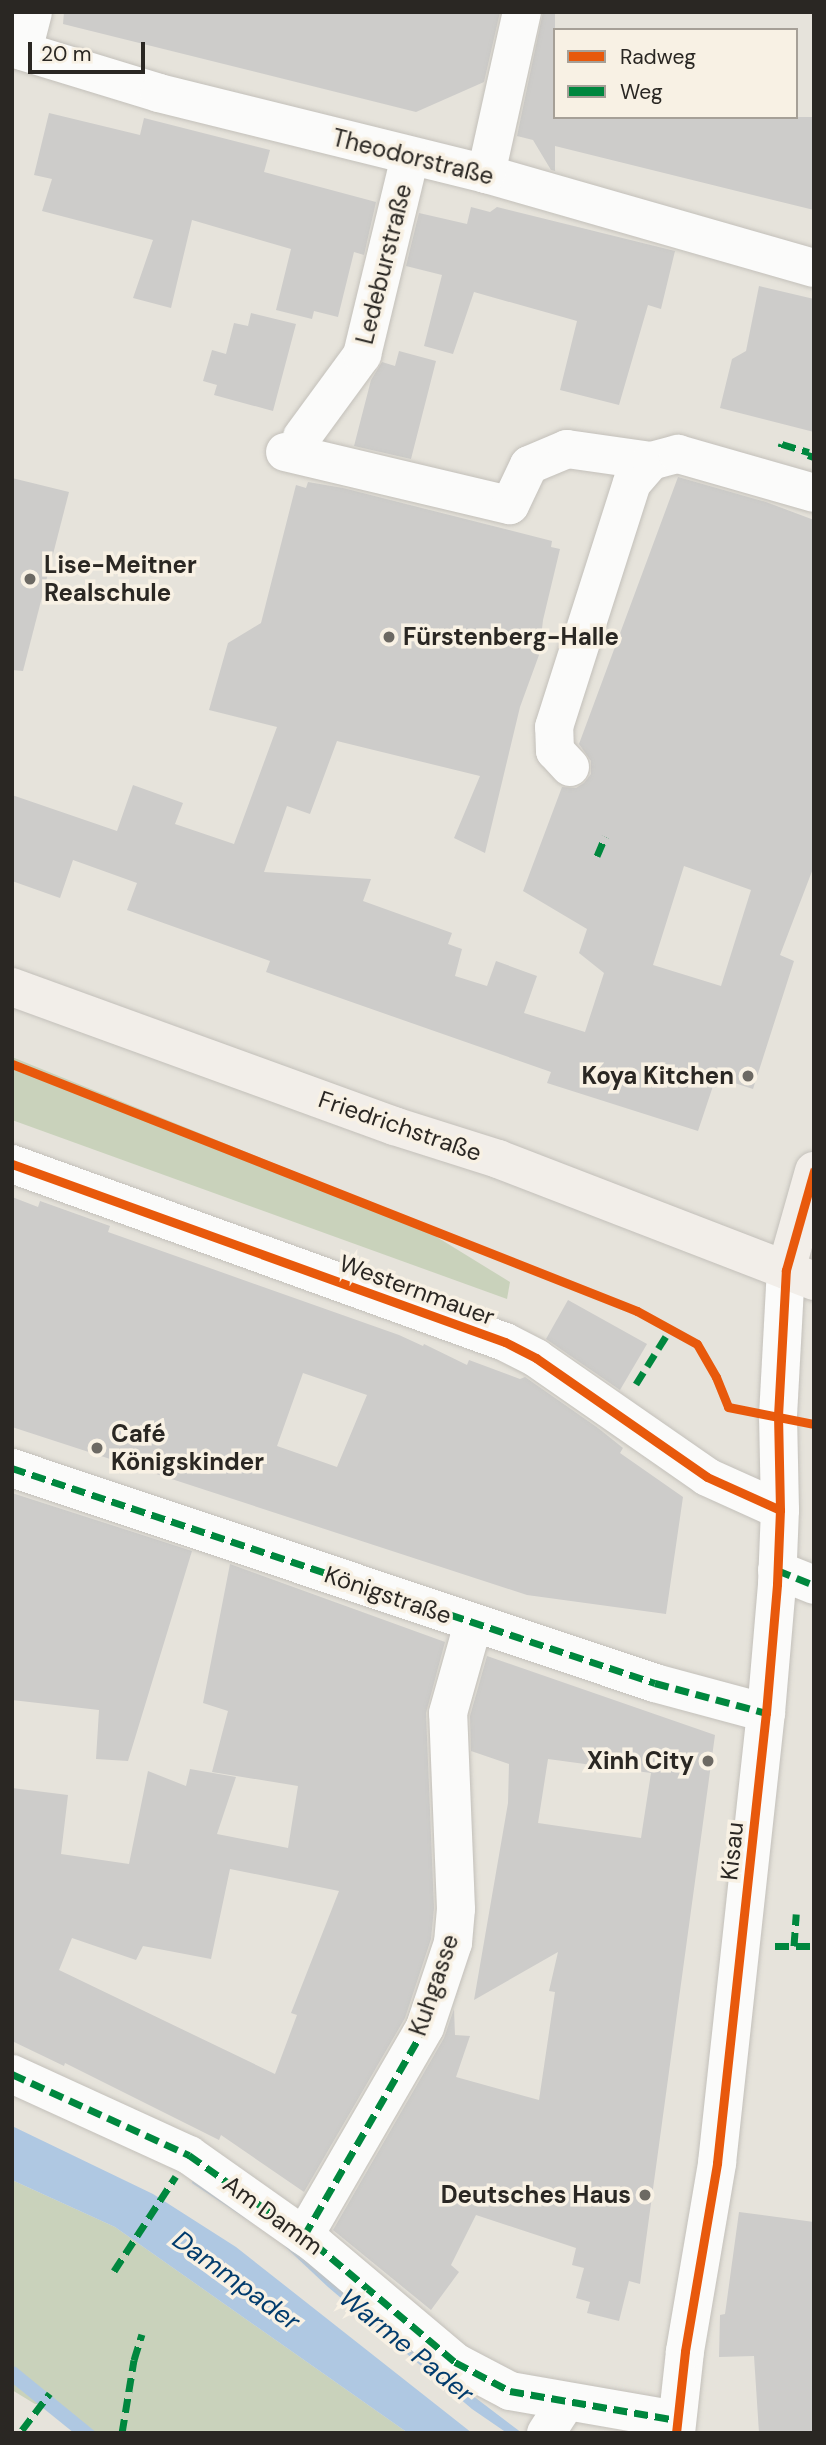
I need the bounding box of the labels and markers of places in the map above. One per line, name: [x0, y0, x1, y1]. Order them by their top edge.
place label: Lise-Meitner Realschule: [44, 551, 197, 607]
marker: Lise-Meitner Realschule: [22, 571, 38, 587]
place label: Fürstenberg-Halle: [403, 623, 619, 651]
marker: Fürstenberg-Halle: [381, 629, 397, 645]
place label: Koya Kitchen: [582, 1062, 734, 1090]
marker: Koya Kitchen: [740, 1068, 756, 1084]
place label: Café Königskinder: [111, 1420, 264, 1476]
marker: Café Königskinder: [89, 1440, 105, 1456]
place label: Xinh City: [587, 1747, 694, 1775]
marker: Xinh City: [700, 1753, 716, 1769]
place label: Deutsches Haus: [441, 2181, 631, 2209]
marker: Deutsches Haus: [637, 2187, 653, 2203]

